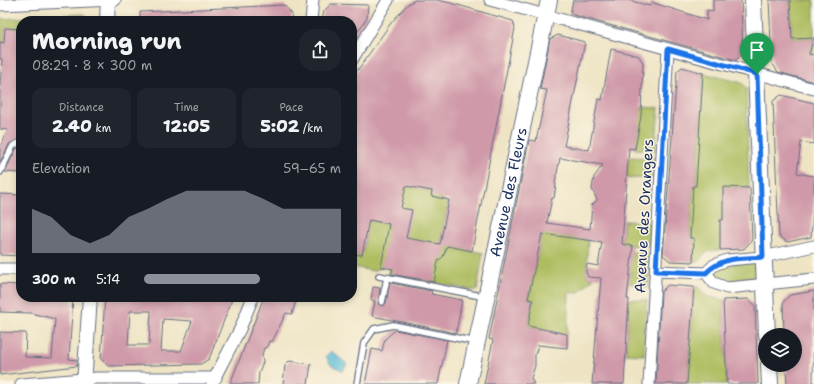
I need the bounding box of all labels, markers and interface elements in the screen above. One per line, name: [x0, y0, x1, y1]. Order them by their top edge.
text: Morning run: [32, 27, 182, 56]
button: share: [299, 29, 341, 71]
pin: [740, 33, 774, 74]
icon: arrive: [746, 39, 768, 61]
text: 08:29 · 8 × 300 m: [32, 57, 152, 74]
text: Distance: [59, 100, 104, 115]
text: Time: [174, 100, 199, 115]
text: Pace: [279, 100, 304, 115]
text: 2.40: [52, 115, 92, 137]
text: 12:05: [163, 115, 210, 137]
text: 5:02: [260, 115, 299, 137]
text: km: [92, 121, 111, 136]
text: /km: [299, 121, 323, 136]
street label: Avenue des Fleurs: [485, 126, 532, 259]
street label: Avenue des Orangers: [630, 138, 658, 294]
text: Elevation: [32, 160, 90, 177]
text: 59–65 m: [283, 160, 341, 177]
text: 300 m: [32, 271, 76, 288]
text: 5:14: [96, 271, 120, 288]
map controls: [758, 328, 802, 372]
button: layers: [758, 328, 802, 372]

